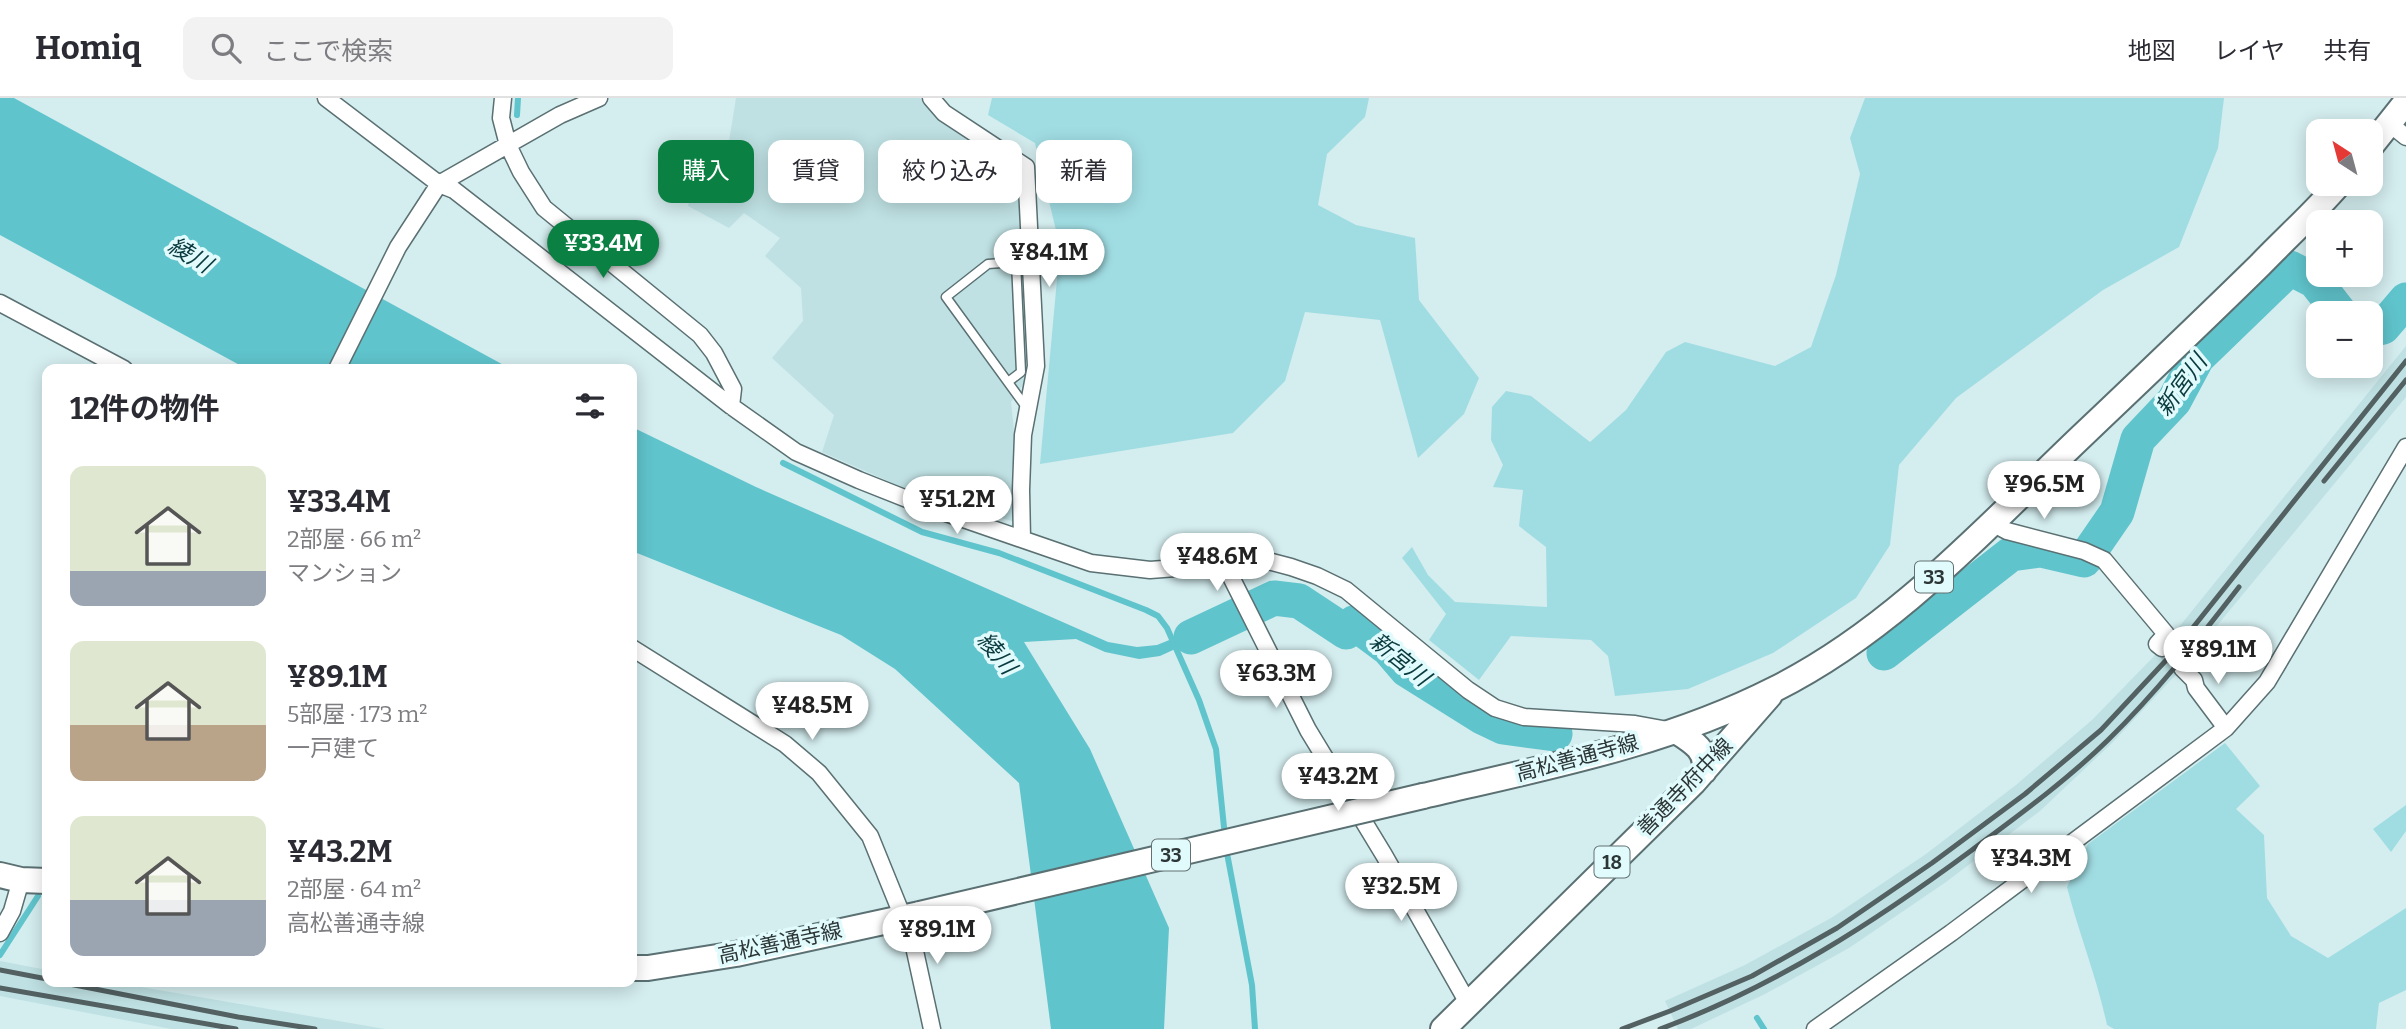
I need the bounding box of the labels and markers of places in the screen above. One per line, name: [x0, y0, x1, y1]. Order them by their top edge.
pin: ¥33.4M: [546, 220, 660, 280]
pin: ¥84.1M: [992, 230, 1106, 289]
pin: ¥96.5M: [1987, 462, 2101, 521]
pin: ¥51.2M: [900, 476, 1014, 536]
pin: ¥48.6M: [1160, 533, 1274, 593]
pin: ¥89.1M: [2161, 626, 2275, 686]
pin: ¥63.3M: [1219, 650, 1333, 710]
pin: ¥48.5M: [755, 682, 869, 742]
pin: ¥43.2M: [1281, 754, 1395, 813]
pin: ¥34.3M: [1974, 836, 2088, 895]
pin: ¥32.5M: [1344, 864, 1458, 923]
pin: ¥89.1M: [880, 906, 994, 966]

